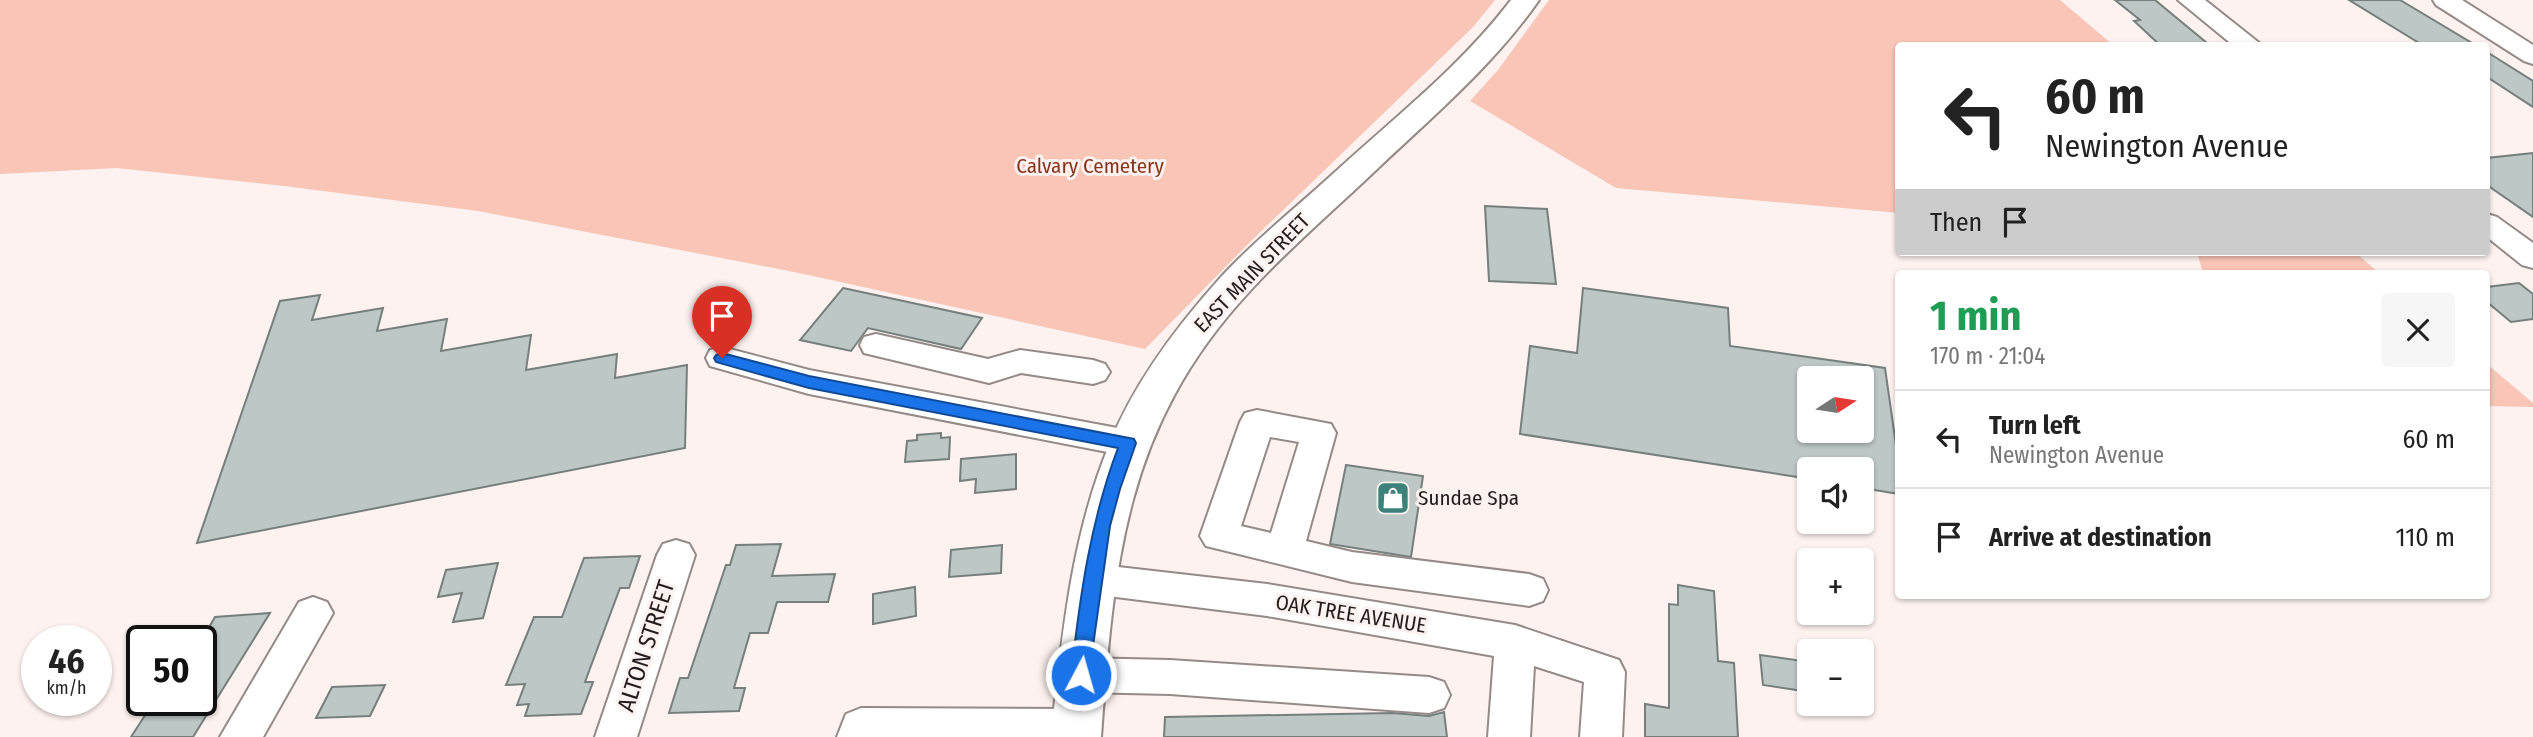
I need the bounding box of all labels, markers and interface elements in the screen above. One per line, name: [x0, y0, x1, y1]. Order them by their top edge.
text: 60 m: [2045, 67, 2145, 126]
icon: left: [1930, 70, 2021, 161]
text: Newington Avenue: [2045, 127, 2289, 165]
park label: Calvary Cemetery: [1016, 153, 1164, 179]
icon: arrive: [1996, 203, 2034, 241]
text: Then: [1930, 207, 1982, 238]
street label: EAST MAIN STREET: [1189, 208, 1315, 338]
pin: [692, 286, 752, 358]
text: 1 min: [1930, 291, 2021, 341]
button: close: [2381, 293, 2455, 367]
icon: arrive: [703, 297, 741, 335]
text: 170 m · 21:04: [1930, 342, 2045, 370]
north arrow: [1797, 366, 1874, 443]
map controls: [1797, 366, 1874, 716]
text: Turn left: [1989, 410, 2081, 441]
icon: left: [1930, 420, 1968, 458]
text: 60 m: [2402, 424, 2455, 455]
text: Newington Avenue: [1989, 441, 2164, 469]
button: sound: [1797, 457, 1874, 534]
shop icon: Sundae Spa: [1374, 479, 1412, 517]
place label: Sundae Spa: [1418, 485, 1519, 511]
icon: arrive: [1930, 518, 1968, 556]
text: Arrive at destination: [1989, 522, 2212, 553]
text: 110 m: [2395, 522, 2455, 553]
button: +: [1797, 548, 1874, 625]
street label: ALTON STREET: [612, 577, 680, 715]
street label: OAK TREE AVENUE: [1274, 589, 1428, 639]
speed limit sign: 50: [126, 625, 217, 716]
position arrow: [1044, 638, 1118, 712]
button: −: [1797, 639, 1874, 716]
text: 46: [48, 640, 85, 682]
text: km/h: [46, 677, 87, 699]

